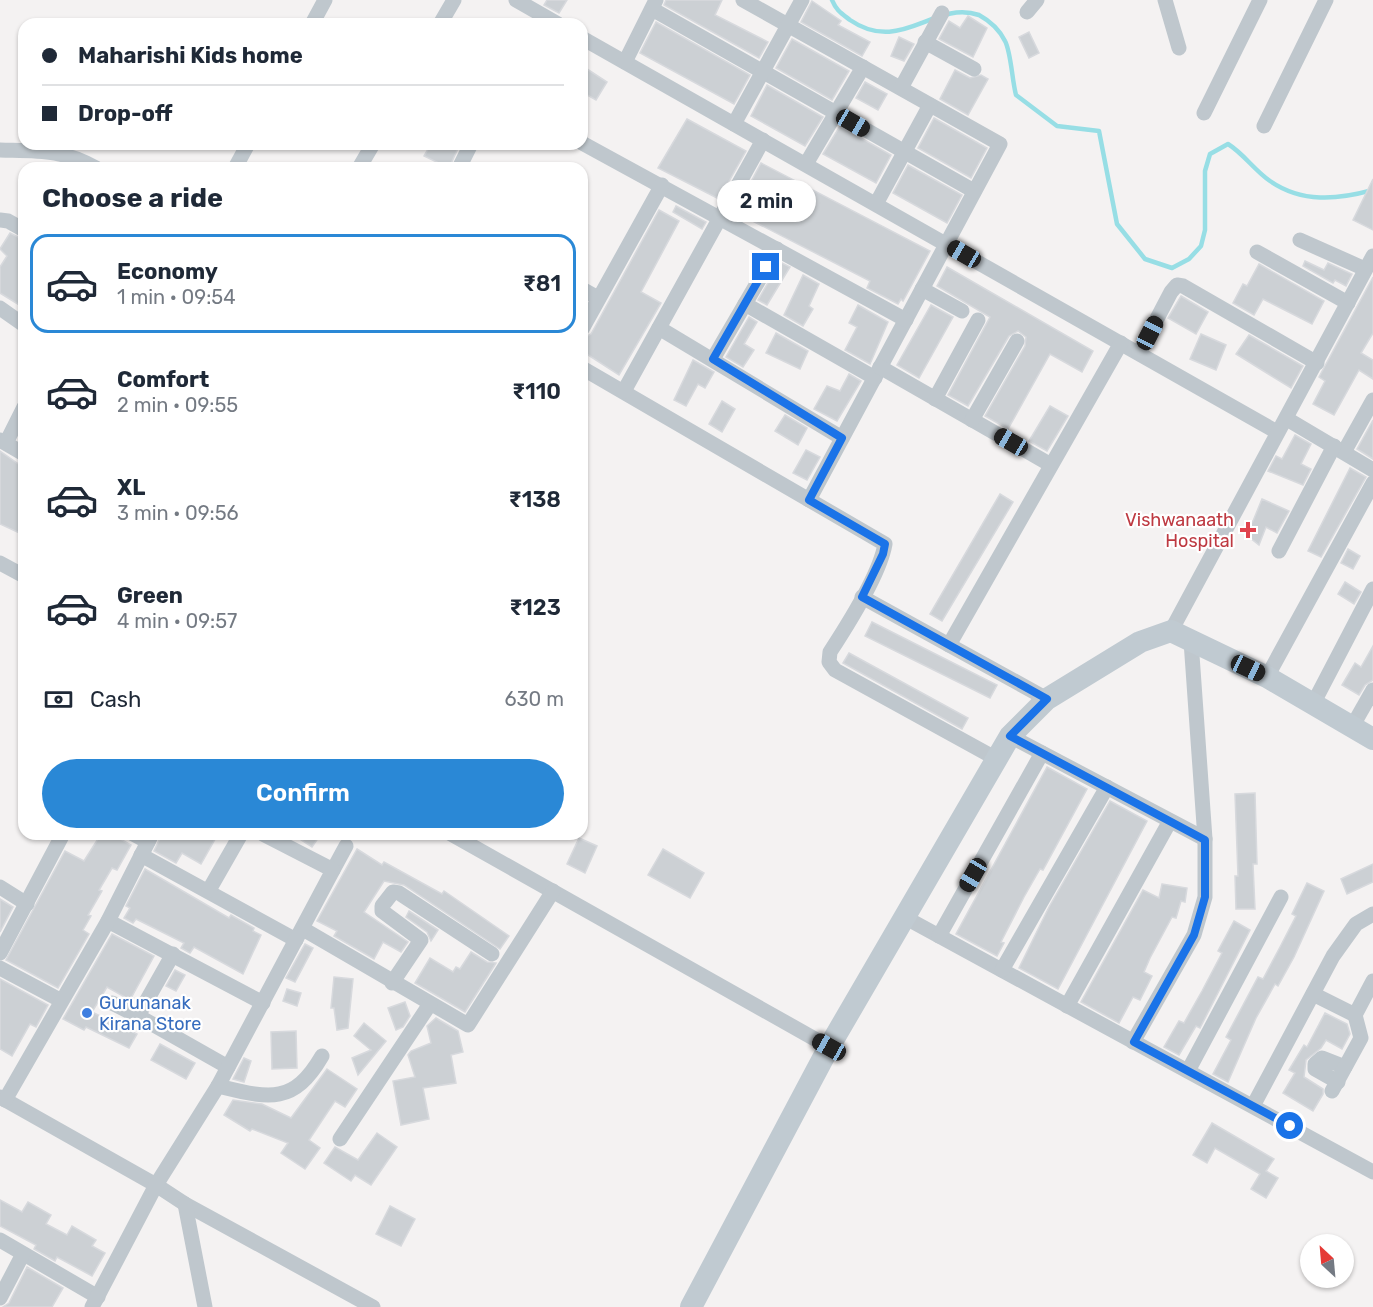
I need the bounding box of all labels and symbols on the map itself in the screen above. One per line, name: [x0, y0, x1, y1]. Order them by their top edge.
car: [833, 106, 873, 140]
callout: 2 min: [716, 180, 816, 222]
car: [944, 237, 984, 271]
route end: [752, 253, 779, 280]
car: [1134, 313, 1166, 353]
car: [991, 425, 1031, 459]
place label: Vishwanaath Hospital: [1125, 509, 1234, 552]
marker: Vishwanaath Hospital: [1239, 521, 1257, 539]
car: [1228, 652, 1268, 684]
car: [956, 855, 990, 895]
place label: Gurunanak Kirana Store: [99, 992, 201, 1035]
marker: Gurunanak Kirana Store: [80, 1006, 94, 1020]
car: [809, 1030, 849, 1064]
route start: [1276, 1112, 1303, 1139]
north arrow: [1300, 1234, 1354, 1288]

